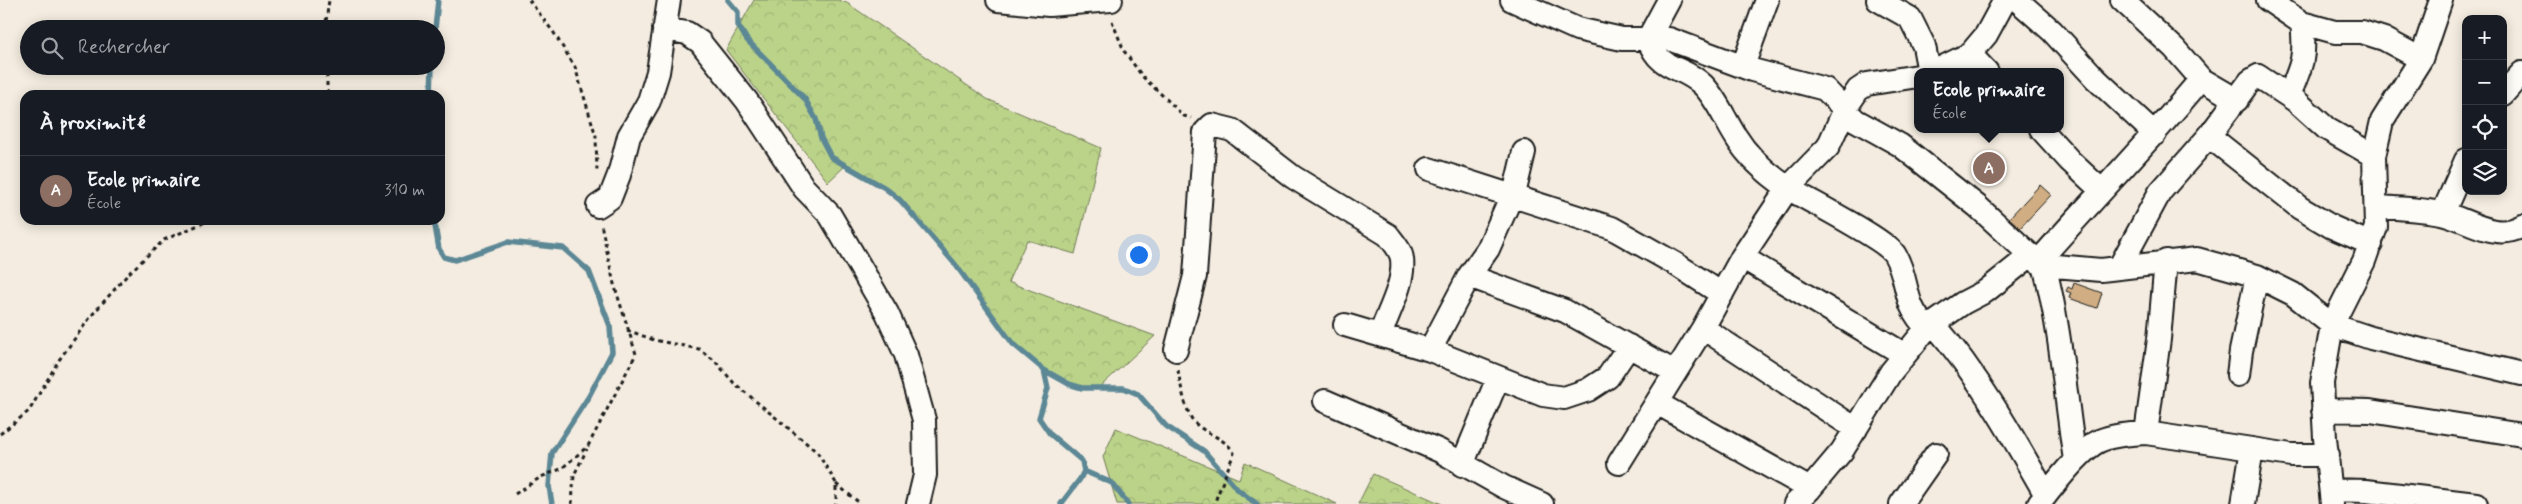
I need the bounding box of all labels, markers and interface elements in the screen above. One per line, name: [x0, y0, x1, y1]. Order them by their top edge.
map controls: [2462, 15, 2507, 195]
button: +: [2462, 15, 2507, 60]
search box: [20, 20, 445, 75]
icon: search: [38, 34, 66, 62]
text: Rechercher: [78, 35, 170, 60]
button: −: [2462, 60, 2507, 105]
popup: [1914, 68, 2064, 133]
text: Ecole primaire: [1932, 78, 2046, 103]
text: École: [1932, 103, 1967, 124]
button: locate: [2462, 105, 2507, 150]
text: À proximité: [40, 109, 146, 137]
pin: A: [1973, 149, 2005, 187]
button: layers: [2462, 150, 2507, 195]
text: Ecole primaire: [87, 168, 200, 193]
text: A: [51, 180, 61, 201]
text: 310 m: [384, 180, 425, 201]
text: École: [87, 193, 121, 214]
your location: [1126, 242, 1152, 268]

